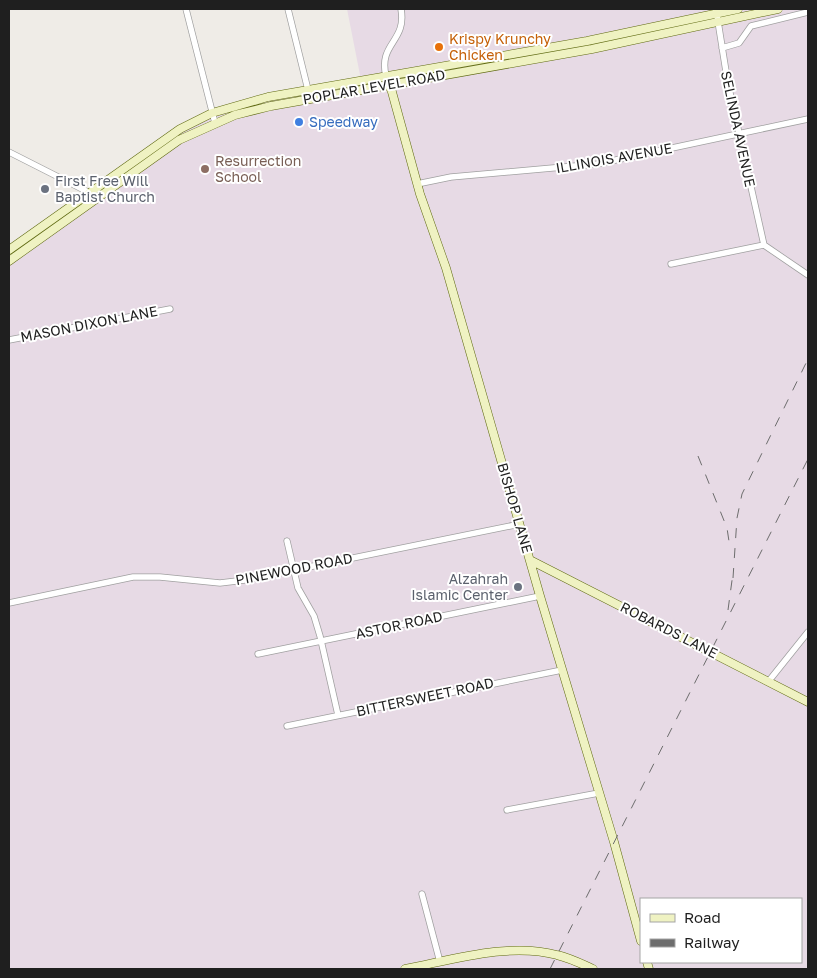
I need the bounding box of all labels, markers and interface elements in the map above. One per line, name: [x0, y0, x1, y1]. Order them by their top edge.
place label: Krispy Krunchy Chicken: [449, 30, 551, 63]
marker: Krispy Krunchy Chicken: [433, 41, 445, 53]
street label: POPLAR LEVEL ROAD: [301, 66, 446, 107]
street label: SELINDA AVENUE: [718, 69, 759, 189]
place label: Speedway: [309, 113, 378, 130]
marker: Speedway: [293, 116, 305, 128]
street label: ILLINOIS AVENUE: [554, 139, 674, 176]
place label: Resurrection School: [215, 152, 301, 185]
marker: Resurrection School: [199, 163, 211, 175]
place label: First Free Will Baptist Church: [55, 172, 155, 205]
marker: First Free Will Baptist Church: [39, 183, 51, 195]
street label: MASON DIXON LANE: [19, 302, 159, 345]
street label: BISHOP LANE: [494, 461, 537, 555]
street label: PINEWOOD ROAD: [234, 549, 354, 588]
place label: Alzahrah Islamic Center: [411, 570, 509, 603]
marker: Alzahrah Islamic Center: [512, 581, 524, 593]
street label: ROBARDS LANE: [618, 598, 721, 661]
street label: ASTOR ROAD: [354, 607, 444, 642]
street label: BITTERSWEET ROAD: [355, 674, 495, 719]
legend: [640, 898, 802, 963]
text: Road: [684, 908, 721, 926]
text: Railway: [684, 933, 740, 951]

